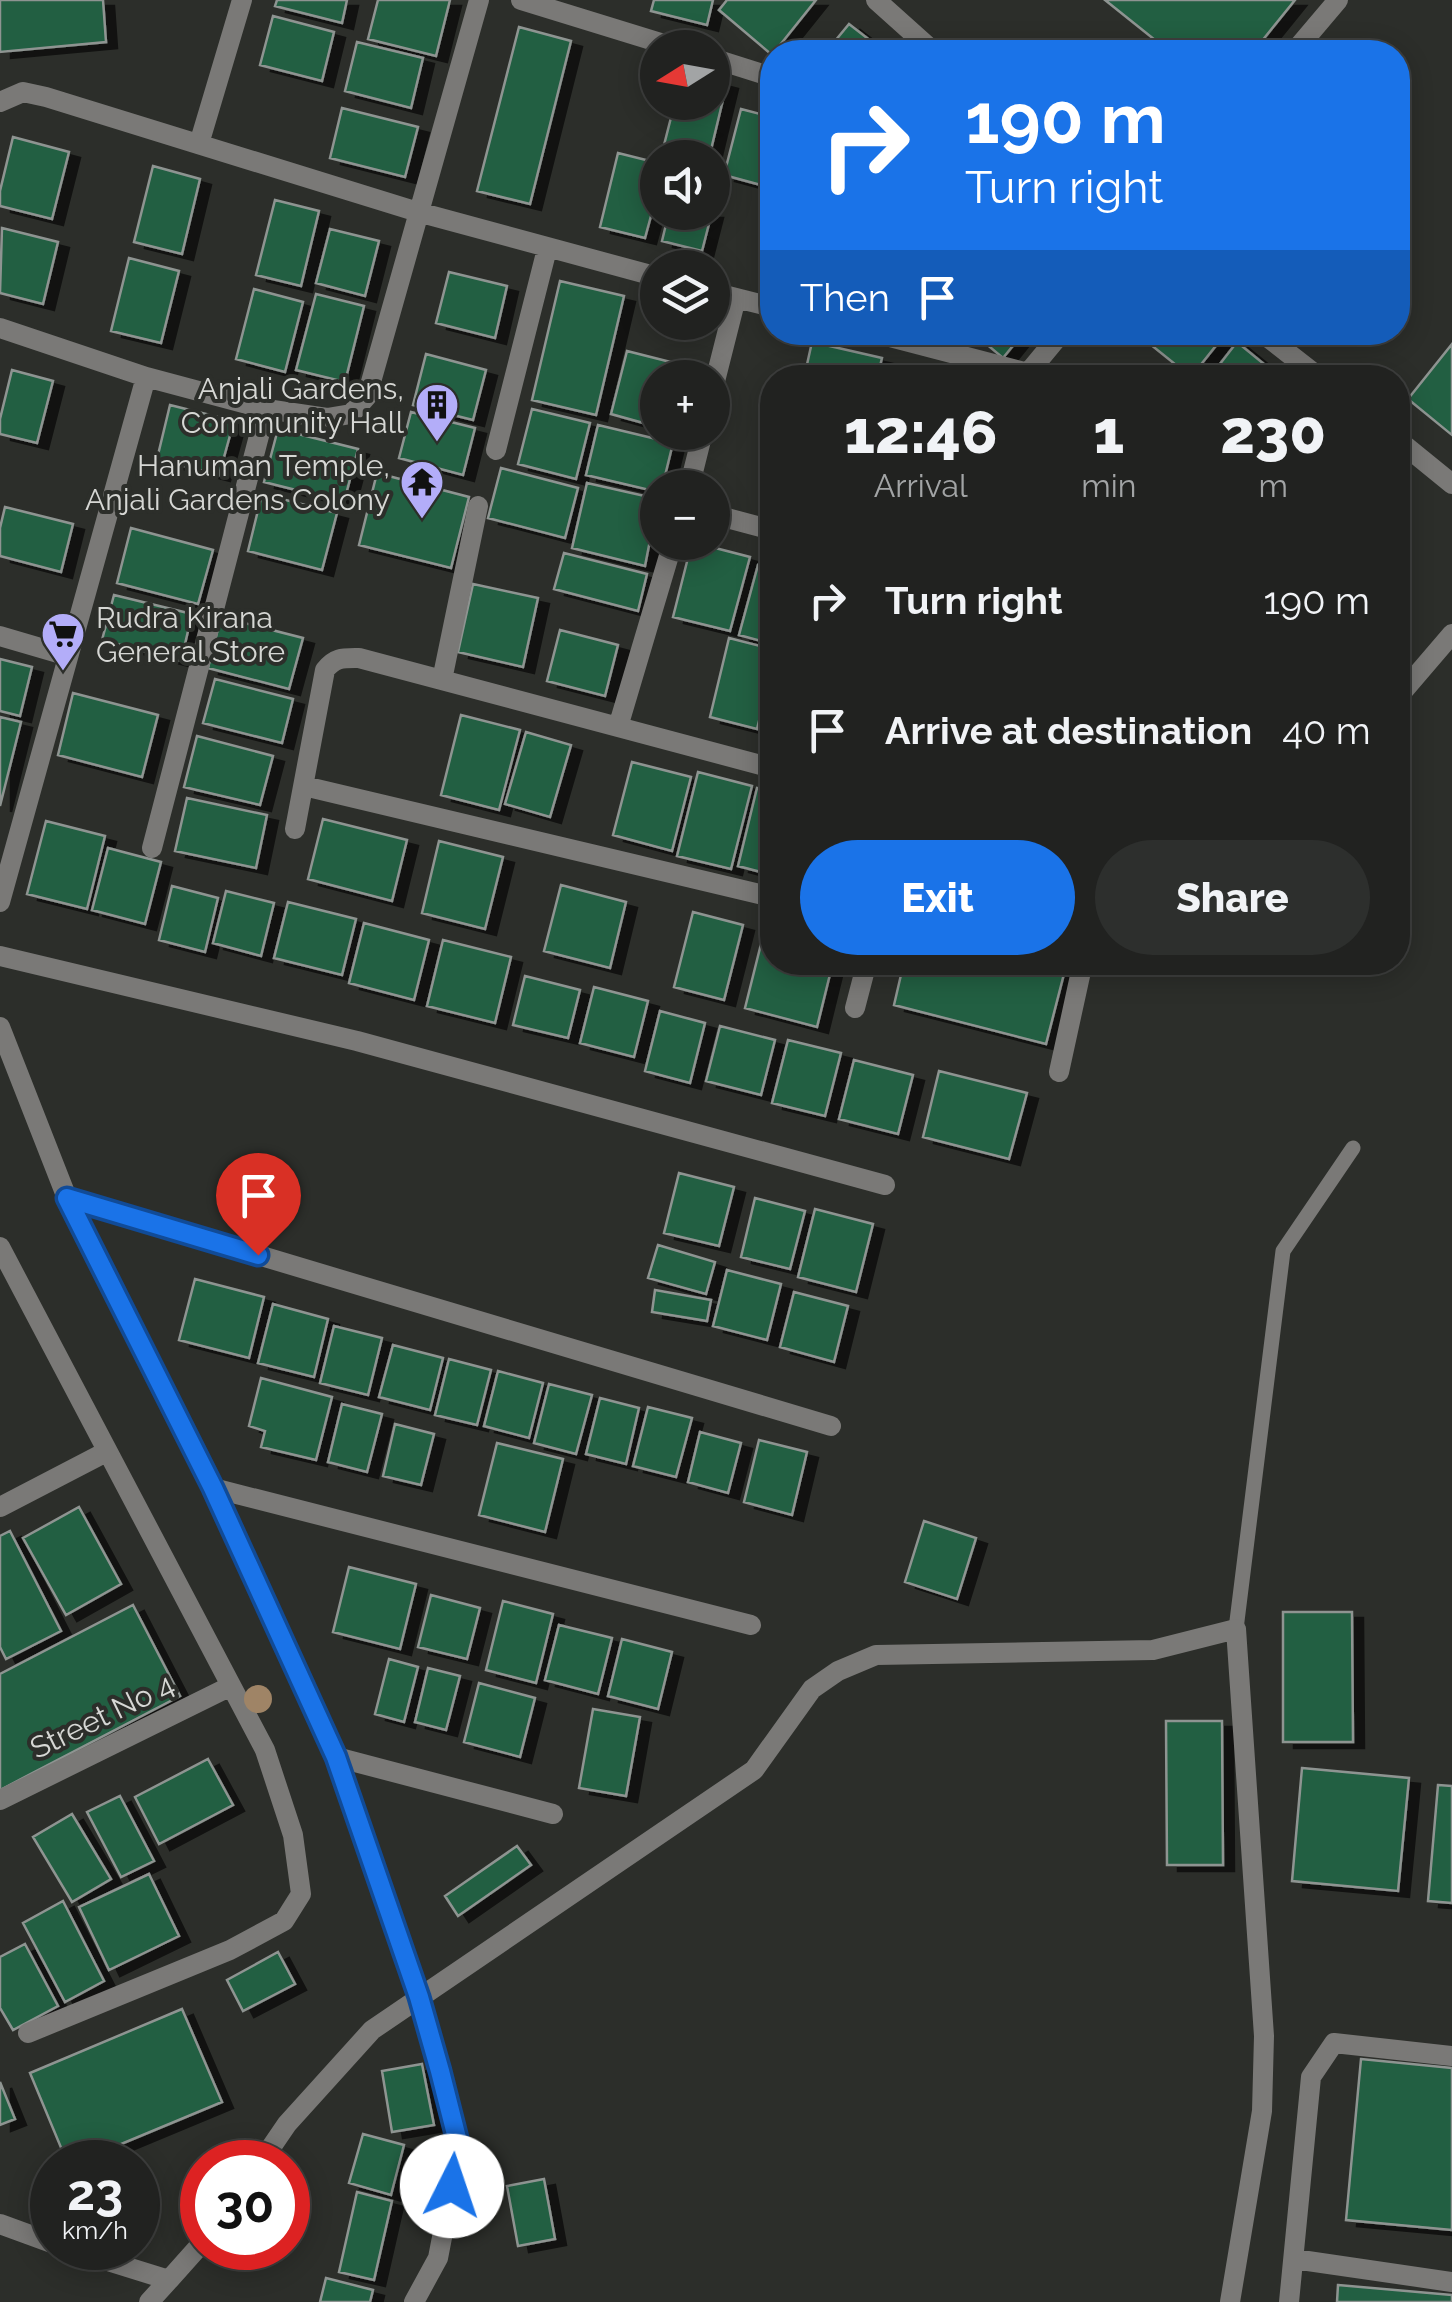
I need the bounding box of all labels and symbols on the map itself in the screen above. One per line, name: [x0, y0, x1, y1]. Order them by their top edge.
north arrow: [640, 30, 730, 120]
place label: Anjali Gardens, Community Hall: [181, 371, 405, 440]
building icon: Anjali Gardens, Community Hall: [414, 382, 460, 443]
place label: Hanuman Temple, Anjali Gardens Colony: [85, 448, 390, 517]
temple icon: Hanuman Temple, Anjali Gardens Colony: [399, 459, 445, 520]
place label: Rudra Kirana General Store: [96, 600, 285, 669]
supermarket icon: Rudra Kirana General Store: [40, 611, 86, 672]
pin: [216, 1153, 301, 1256]
street label: Street No 4: [24, 1666, 180, 1766]
position arrow: [400, 2134, 504, 2238]
speed limit sign: 30: [180, 2140, 310, 2270]

